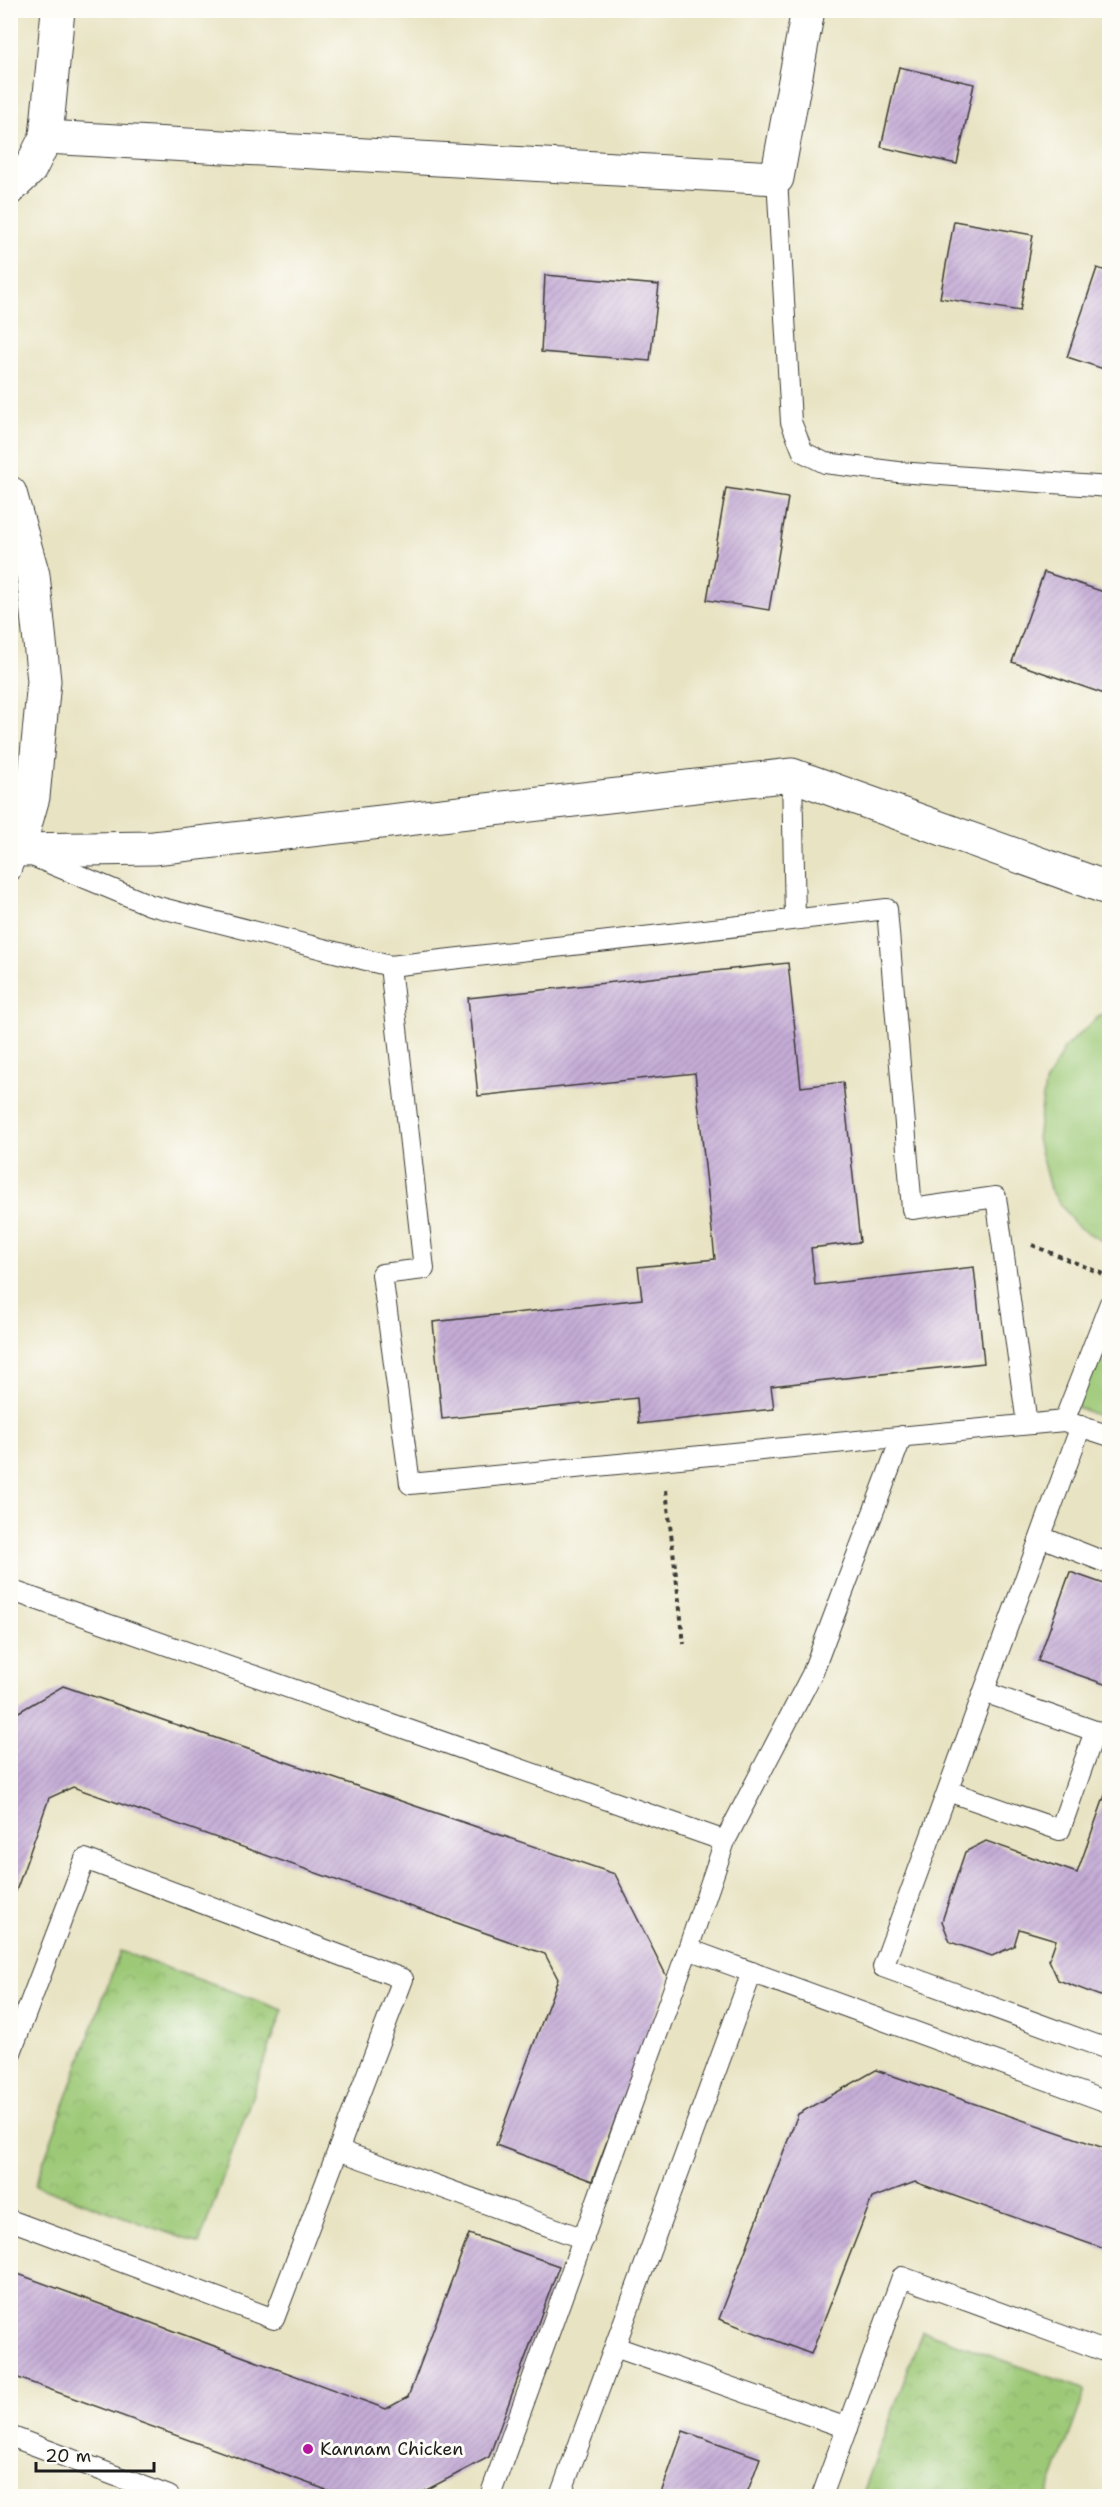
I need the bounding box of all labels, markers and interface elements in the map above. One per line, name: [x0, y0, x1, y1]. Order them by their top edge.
scale bar: [36, 2435, 154, 2473]
place label: Kannam Chicken: [320, 2437, 463, 2461]
marker: Kannam Chicken: [301, 2442, 315, 2456]
text: 20 m: [45, 2444, 91, 2468]

